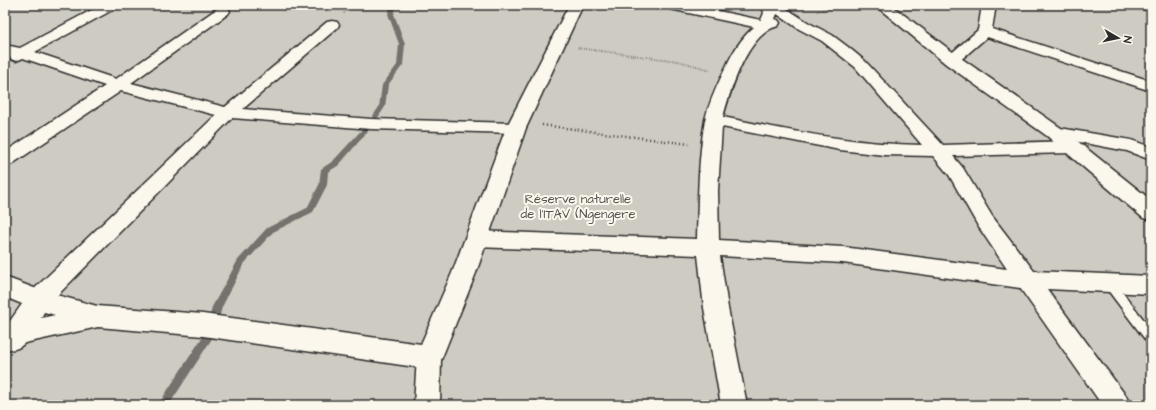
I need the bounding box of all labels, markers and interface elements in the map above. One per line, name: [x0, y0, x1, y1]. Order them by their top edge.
north arrow: [1098, 18, 1138, 58]
text: N: [1119, 35, 1135, 44]
park label: Réserve naturelle de l'ITAV (Ngengere: [520, 190, 636, 224]

